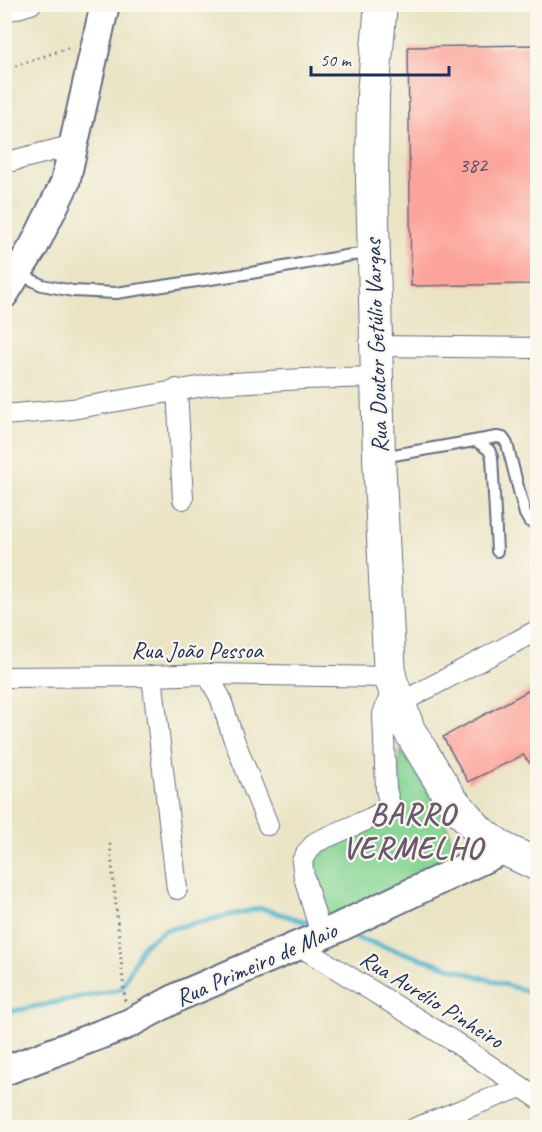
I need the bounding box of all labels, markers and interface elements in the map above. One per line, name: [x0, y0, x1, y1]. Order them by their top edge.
scale bar: [311, 39, 449, 77]
text: 50 m: [320, 49, 353, 71]
house number: 382: [459, 152, 489, 178]
street label: Rua Doutor Getúlio Vargas: [357, 236, 395, 454]
street label: Rua João Pessoa: [131, 635, 264, 665]
district label: BARRO VERMELHO: [343, 795, 486, 867]
street label: Rua Primeiro de Maio: [171, 914, 343, 1013]
street label: Rua Aurélio Pinheiro: [355, 943, 511, 1056]

